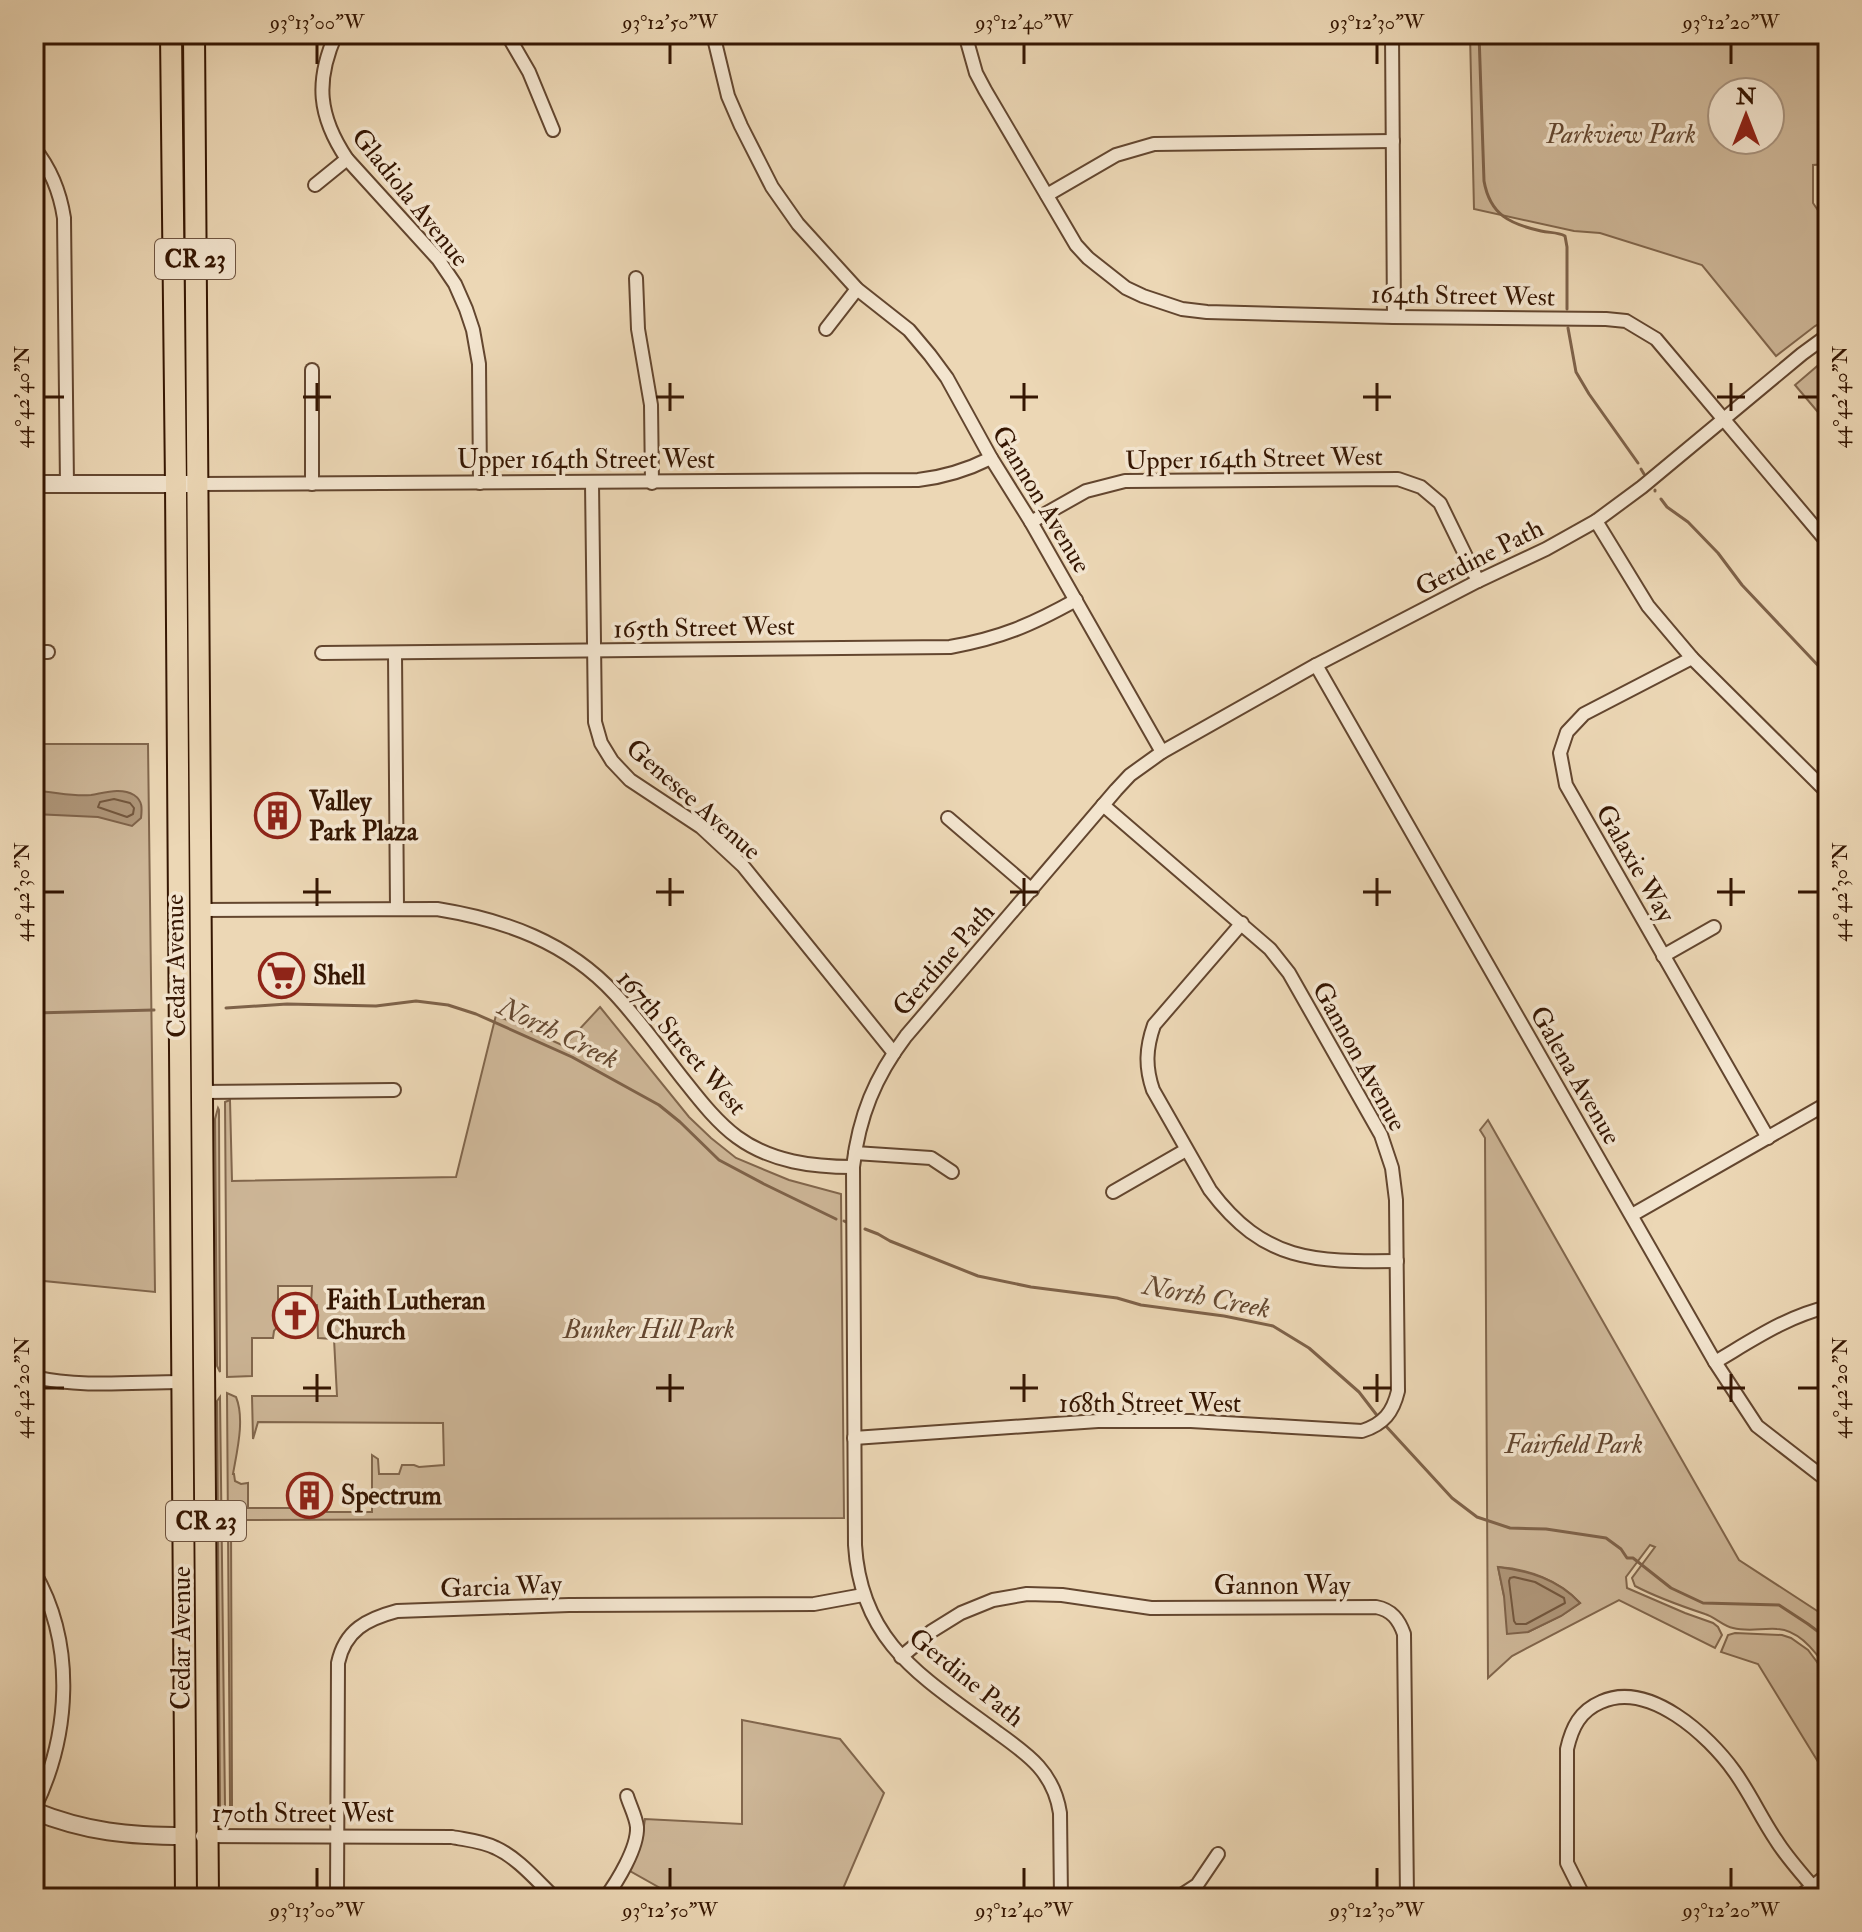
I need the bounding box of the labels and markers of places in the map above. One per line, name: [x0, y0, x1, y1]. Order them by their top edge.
place label: Valley Park Plaza: [308, 786, 419, 848]
building icon: Valley Park Plaza: [254, 792, 302, 840]
supermarket icon: Shell: [258, 951, 306, 999]
place label: Shell: [313, 960, 366, 992]
place label: Faith Lutheran Church: [326, 1285, 486, 1347]
church icon: Faith Lutheran Church: [271, 1291, 319, 1339]
building icon: Spectrum: [286, 1471, 334, 1519]
place label: Spectrum: [341, 1480, 443, 1513]

